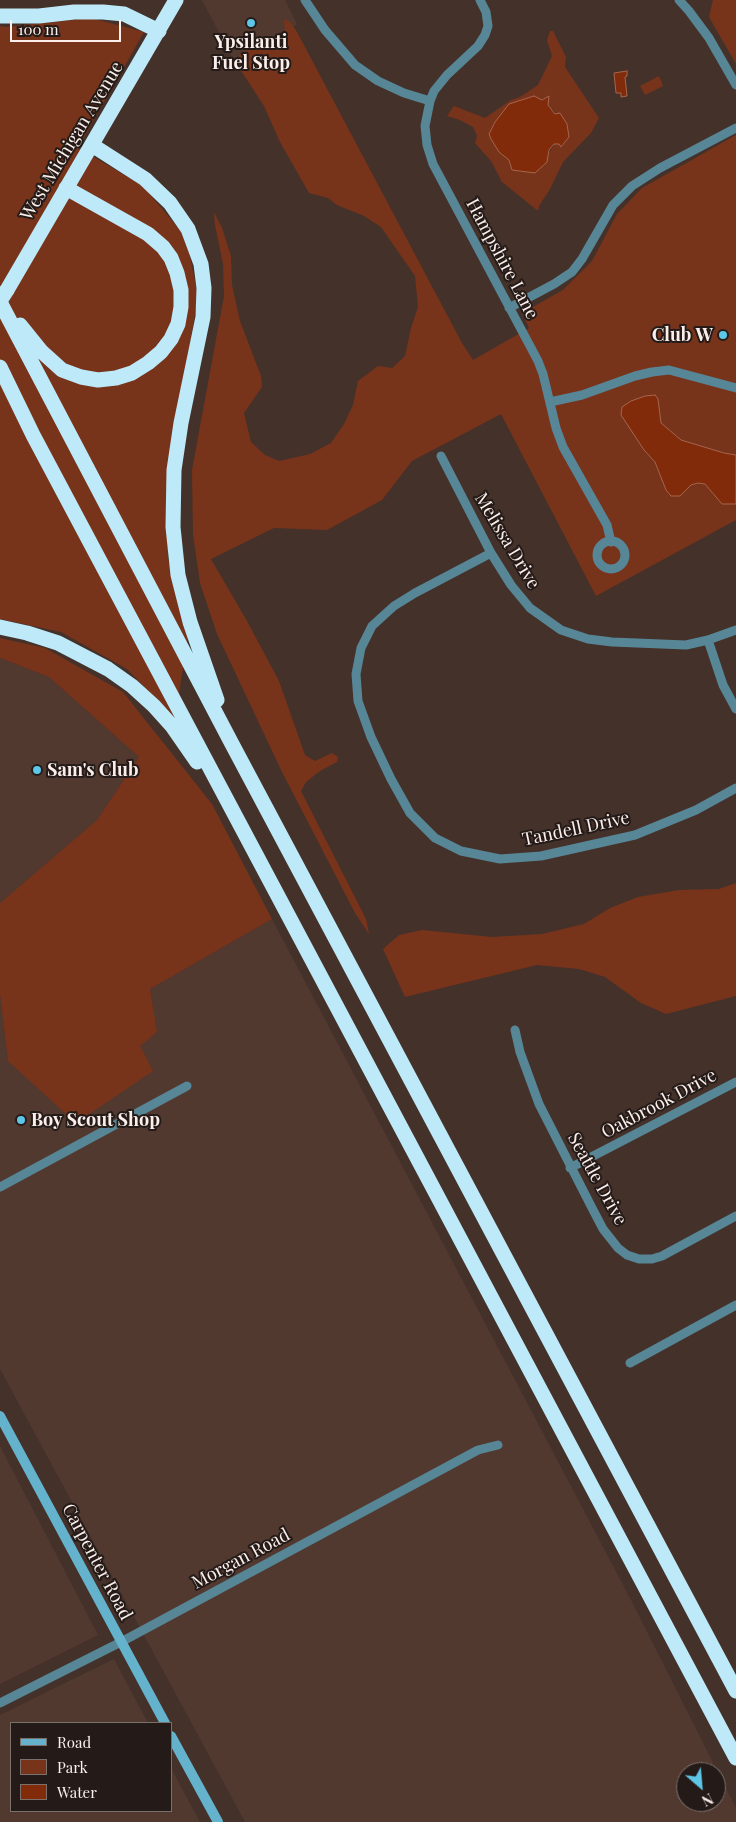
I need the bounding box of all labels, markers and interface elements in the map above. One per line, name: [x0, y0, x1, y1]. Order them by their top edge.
scale bar: [12, 10, 124, 42]
marker: Ypsilanti Fuel Stop: [245, 17, 257, 29]
text: 100 m: [18, 19, 59, 39]
place label: Ypsilanti Fuel Stop: [212, 31, 290, 74]
street label: West Michigan Avenue: [16, 58, 128, 224]
street label: Hampshire Lane: [461, 195, 543, 323]
place label: Club W: [652, 324, 713, 346]
marker: Club W: [717, 329, 729, 341]
street label: Melissa Drive: [470, 489, 544, 593]
place label: Sam's Club: [47, 759, 139, 781]
marker: Sam's Club: [31, 764, 43, 776]
street label: Tandell Drive: [520, 807, 632, 851]
street label: Oakbrook Drive: [598, 1065, 720, 1143]
place label: Boy Scout Shop: [31, 1109, 160, 1131]
marker: Boy Scout Shop: [15, 1114, 27, 1126]
street label: Seattle Drive: [563, 1129, 631, 1229]
street label: Carpenter Road: [57, 1500, 137, 1624]
street label: Morgan Road: [188, 1524, 294, 1594]
legend: [10, 1722, 172, 1812]
text: Road: [57, 1732, 91, 1752]
text: Park: [57, 1757, 88, 1777]
north arrow: [676, 1762, 726, 1812]
text: Water: [57, 1782, 97, 1802]
text: N: [699, 1789, 716, 1811]

